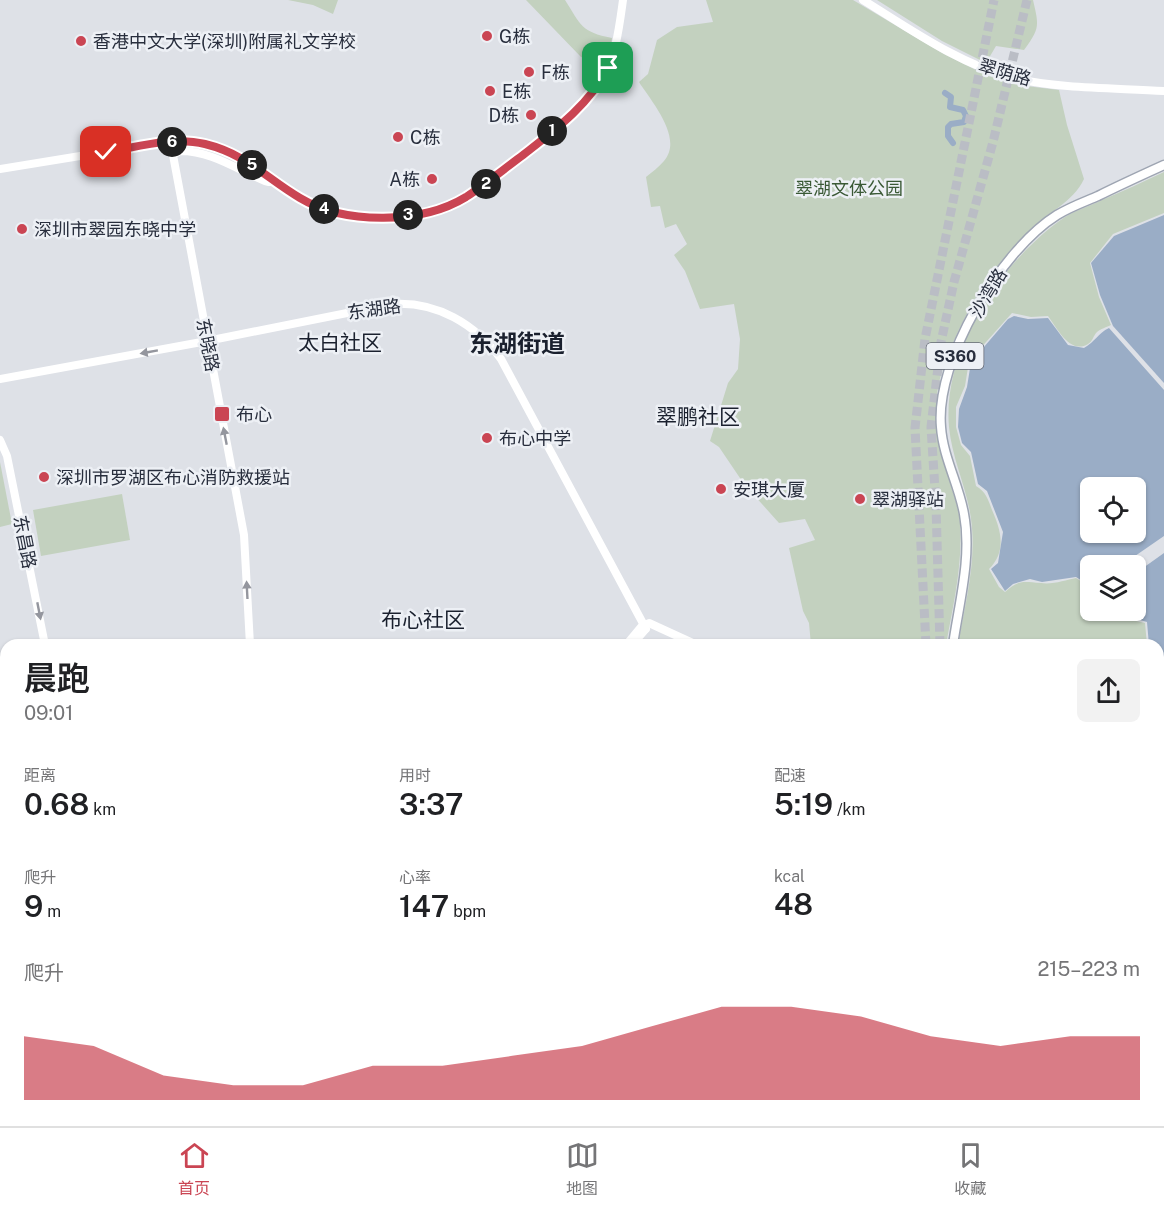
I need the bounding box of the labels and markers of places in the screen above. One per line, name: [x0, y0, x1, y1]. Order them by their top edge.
place label: G栋: [499, 26, 530, 47]
marker: G栋: [480, 29, 494, 43]
place label: 香港中文大学(深圳)附属礼文学校: [93, 31, 356, 52]
marker: 香港中文大学(深圳)附属礼文学校: [74, 34, 88, 48]
pin: [582, 42, 633, 93]
place label: F栋: [541, 62, 570, 83]
marker: F栋: [522, 65, 536, 79]
place label: E栋: [502, 81, 531, 102]
marker: E栋: [483, 84, 497, 98]
place label: D栋: [489, 105, 519, 126]
marker: D栋: [524, 108, 538, 122]
pin: 1: [537, 116, 567, 146]
pin: [80, 126, 131, 177]
pin: 6: [157, 127, 187, 157]
place label: C栋: [410, 127, 440, 148]
marker: C栋: [391, 130, 405, 144]
pin: 5: [237, 150, 267, 180]
place label: A栋: [389, 169, 420, 190]
pin: 2: [471, 169, 501, 199]
marker: A栋: [425, 172, 439, 186]
pin: 4: [309, 194, 339, 224]
pin: 3: [393, 200, 423, 230]
place label: 深圳市翠园东晓中学: [34, 219, 196, 240]
marker: 深圳市翠园东晓中学: [15, 222, 29, 236]
place label: 布心: [236, 404, 272, 425]
marker: 布心: [213, 405, 231, 423]
place label: 布心中学: [499, 428, 571, 449]
marker: 布心中学: [480, 431, 494, 445]
place label: 深圳市罗湖区布心消防救援站: [56, 467, 290, 488]
marker: 深圳市罗湖区布心消防救援站: [37, 470, 51, 484]
place label: 安琪大厦: [733, 479, 805, 500]
marker: 安琪大厦: [714, 482, 728, 496]
place label: 翠湖驿站: [872, 489, 944, 510]
marker: 翠湖驿站: [853, 492, 867, 506]

